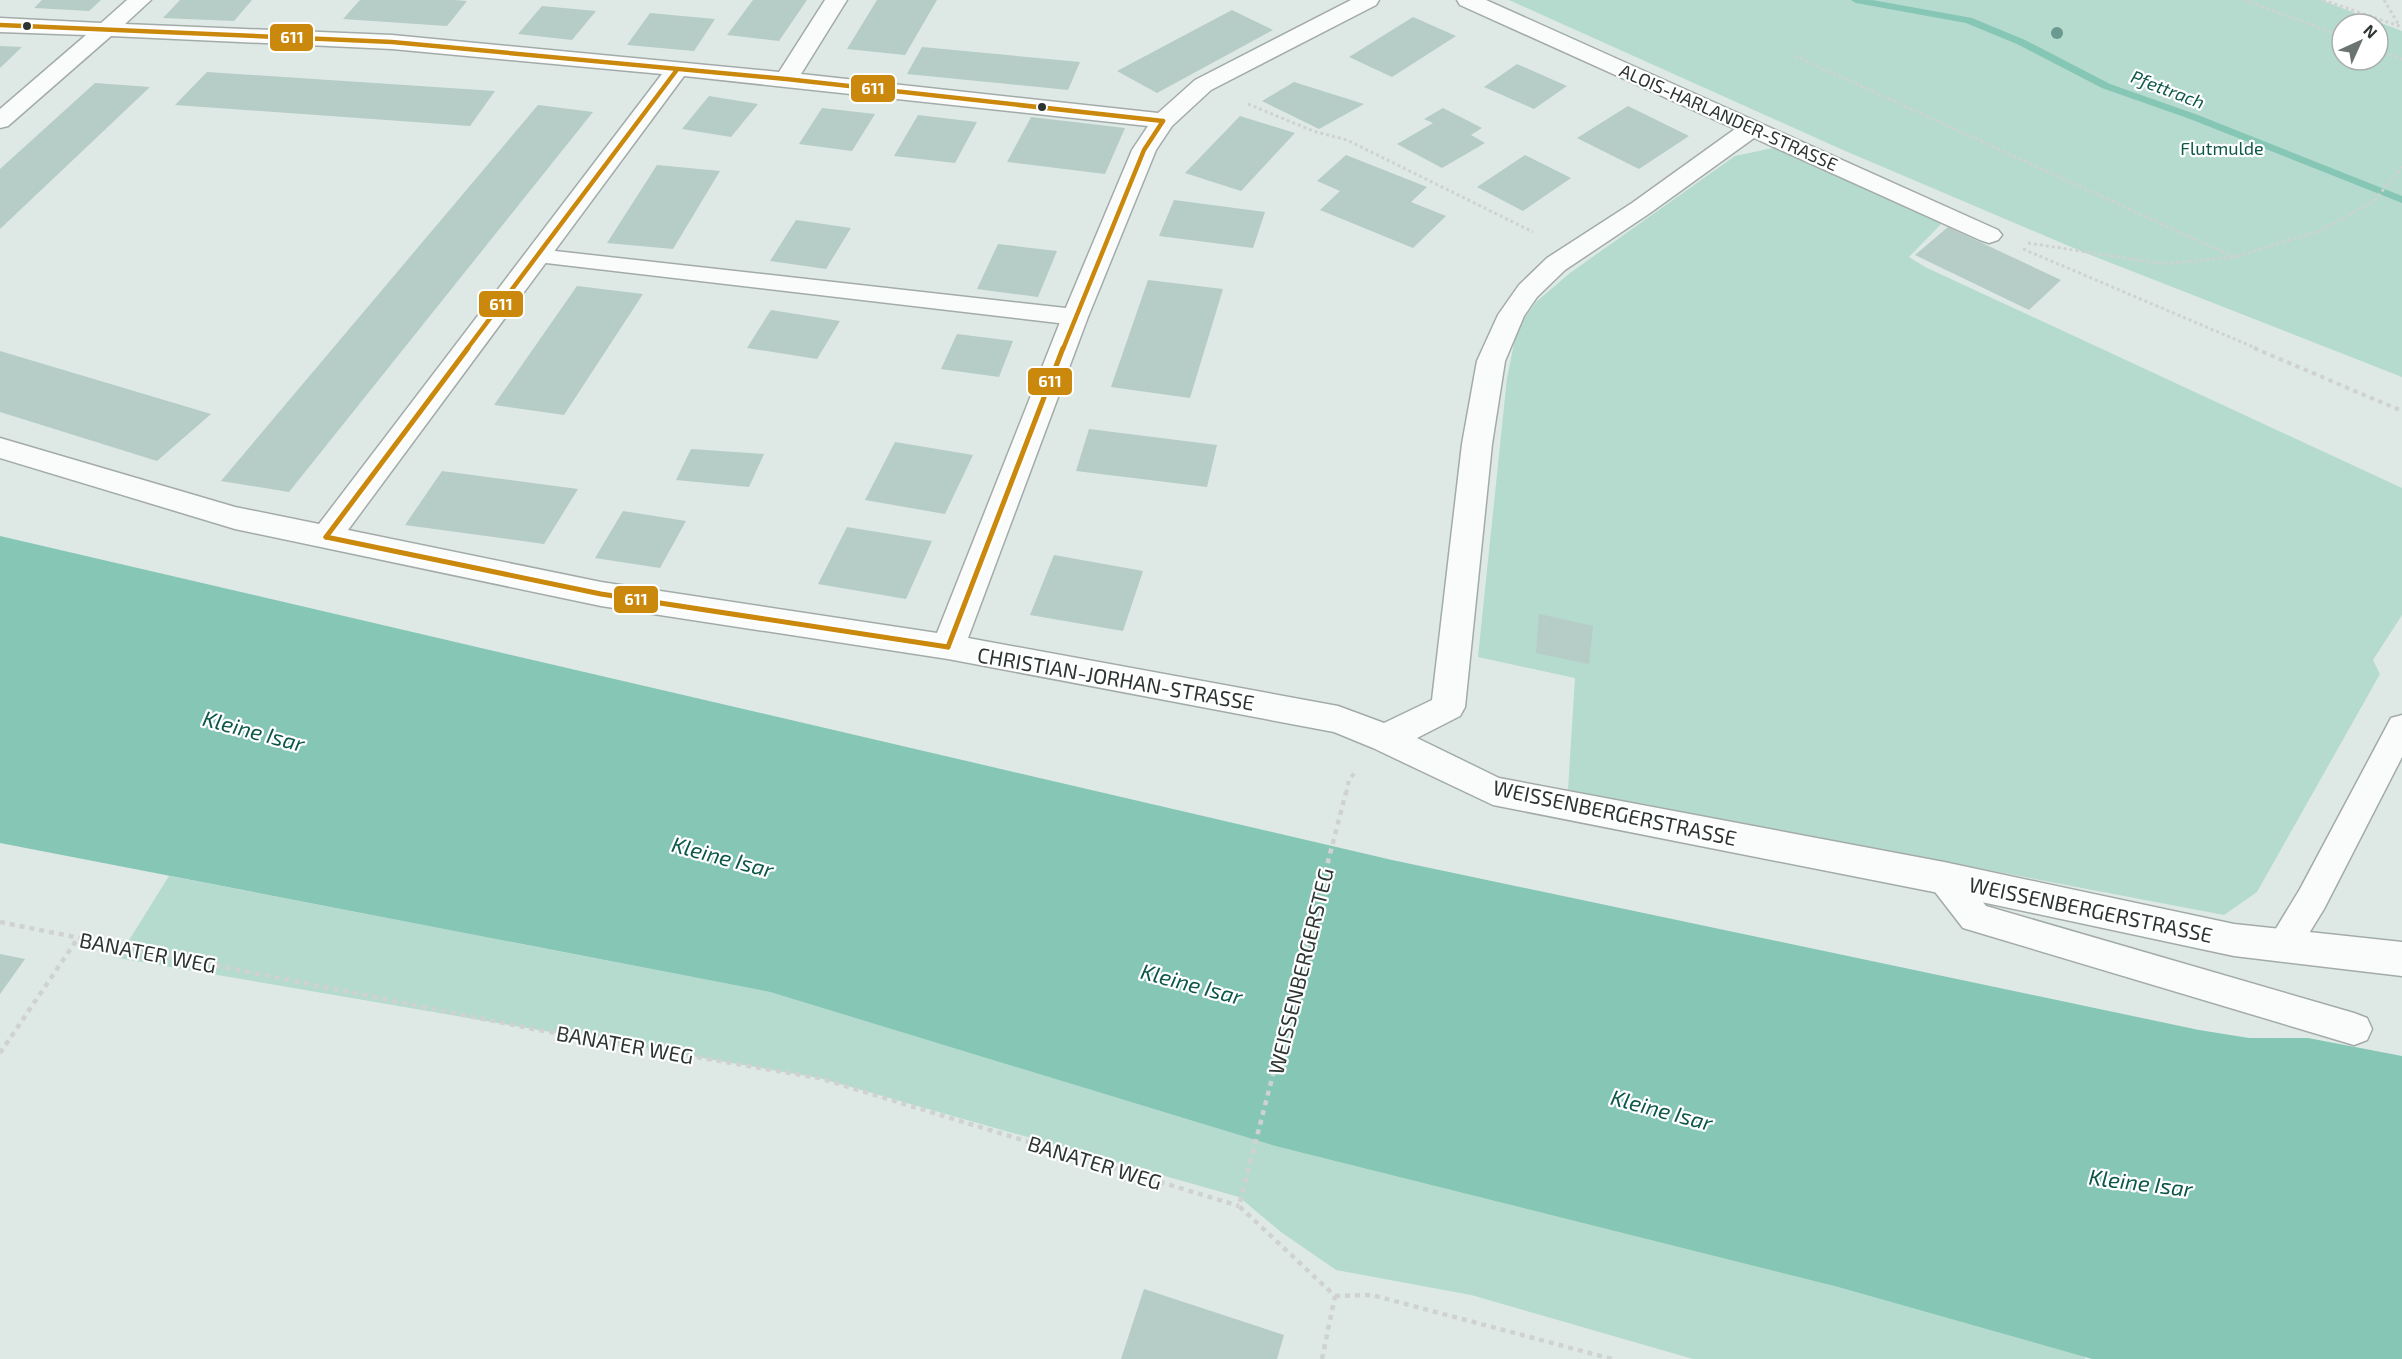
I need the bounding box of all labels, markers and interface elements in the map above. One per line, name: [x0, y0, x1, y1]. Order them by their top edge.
north arrow: [2330, 12, 2390, 72]
unlabelled marker: [21, 20, 33, 32]
text: N: [2360, 20, 2382, 42]
line badge: 611: [269, 23, 314, 52]
text: 611: [280, 27, 304, 46]
street label: ALOIS-HARLANDER-STRASSE: [1616, 59, 1842, 175]
water label: Pfettrach: [2128, 65, 2208, 113]
line badge: 611: [850, 74, 896, 103]
text: 611: [861, 78, 885, 97]
unlabelled marker: [1036, 101, 1048, 113]
park label: Flutmulde: [2180, 137, 2264, 159]
line badge: 611: [478, 290, 524, 318]
text: 611: [489, 294, 513, 313]
line badge: 611: [1027, 367, 1073, 396]
text: 611: [1038, 371, 1062, 390]
line badge: 611: [613, 585, 659, 614]
text: 611: [624, 589, 648, 608]
street label: CHRISTIAN-JORHAN-STRASSE: [975, 641, 1257, 715]
water label: Kleine Isar: [200, 704, 309, 756]
street label: WEISSENBERGERSTRASSE: [1491, 774, 1739, 850]
water label: Kleine Isar: [669, 830, 778, 882]
street label: WEISSENBERGERSTEG: [1262, 865, 1338, 1077]
street label: WEISSENBERGERSTRASSE: [1967, 871, 2215, 947]
street label: BANATER WEG: [77, 926, 219, 978]
water label: Kleine Isar: [1138, 957, 1247, 1009]
street label: BANATER WEG: [554, 1020, 696, 1068]
water label: Kleine Isar: [1608, 1083, 1717, 1135]
street label: BANATER WEG: [1025, 1130, 1165, 1194]
water label: Kleine Isar: [2088, 1163, 2196, 1201]

